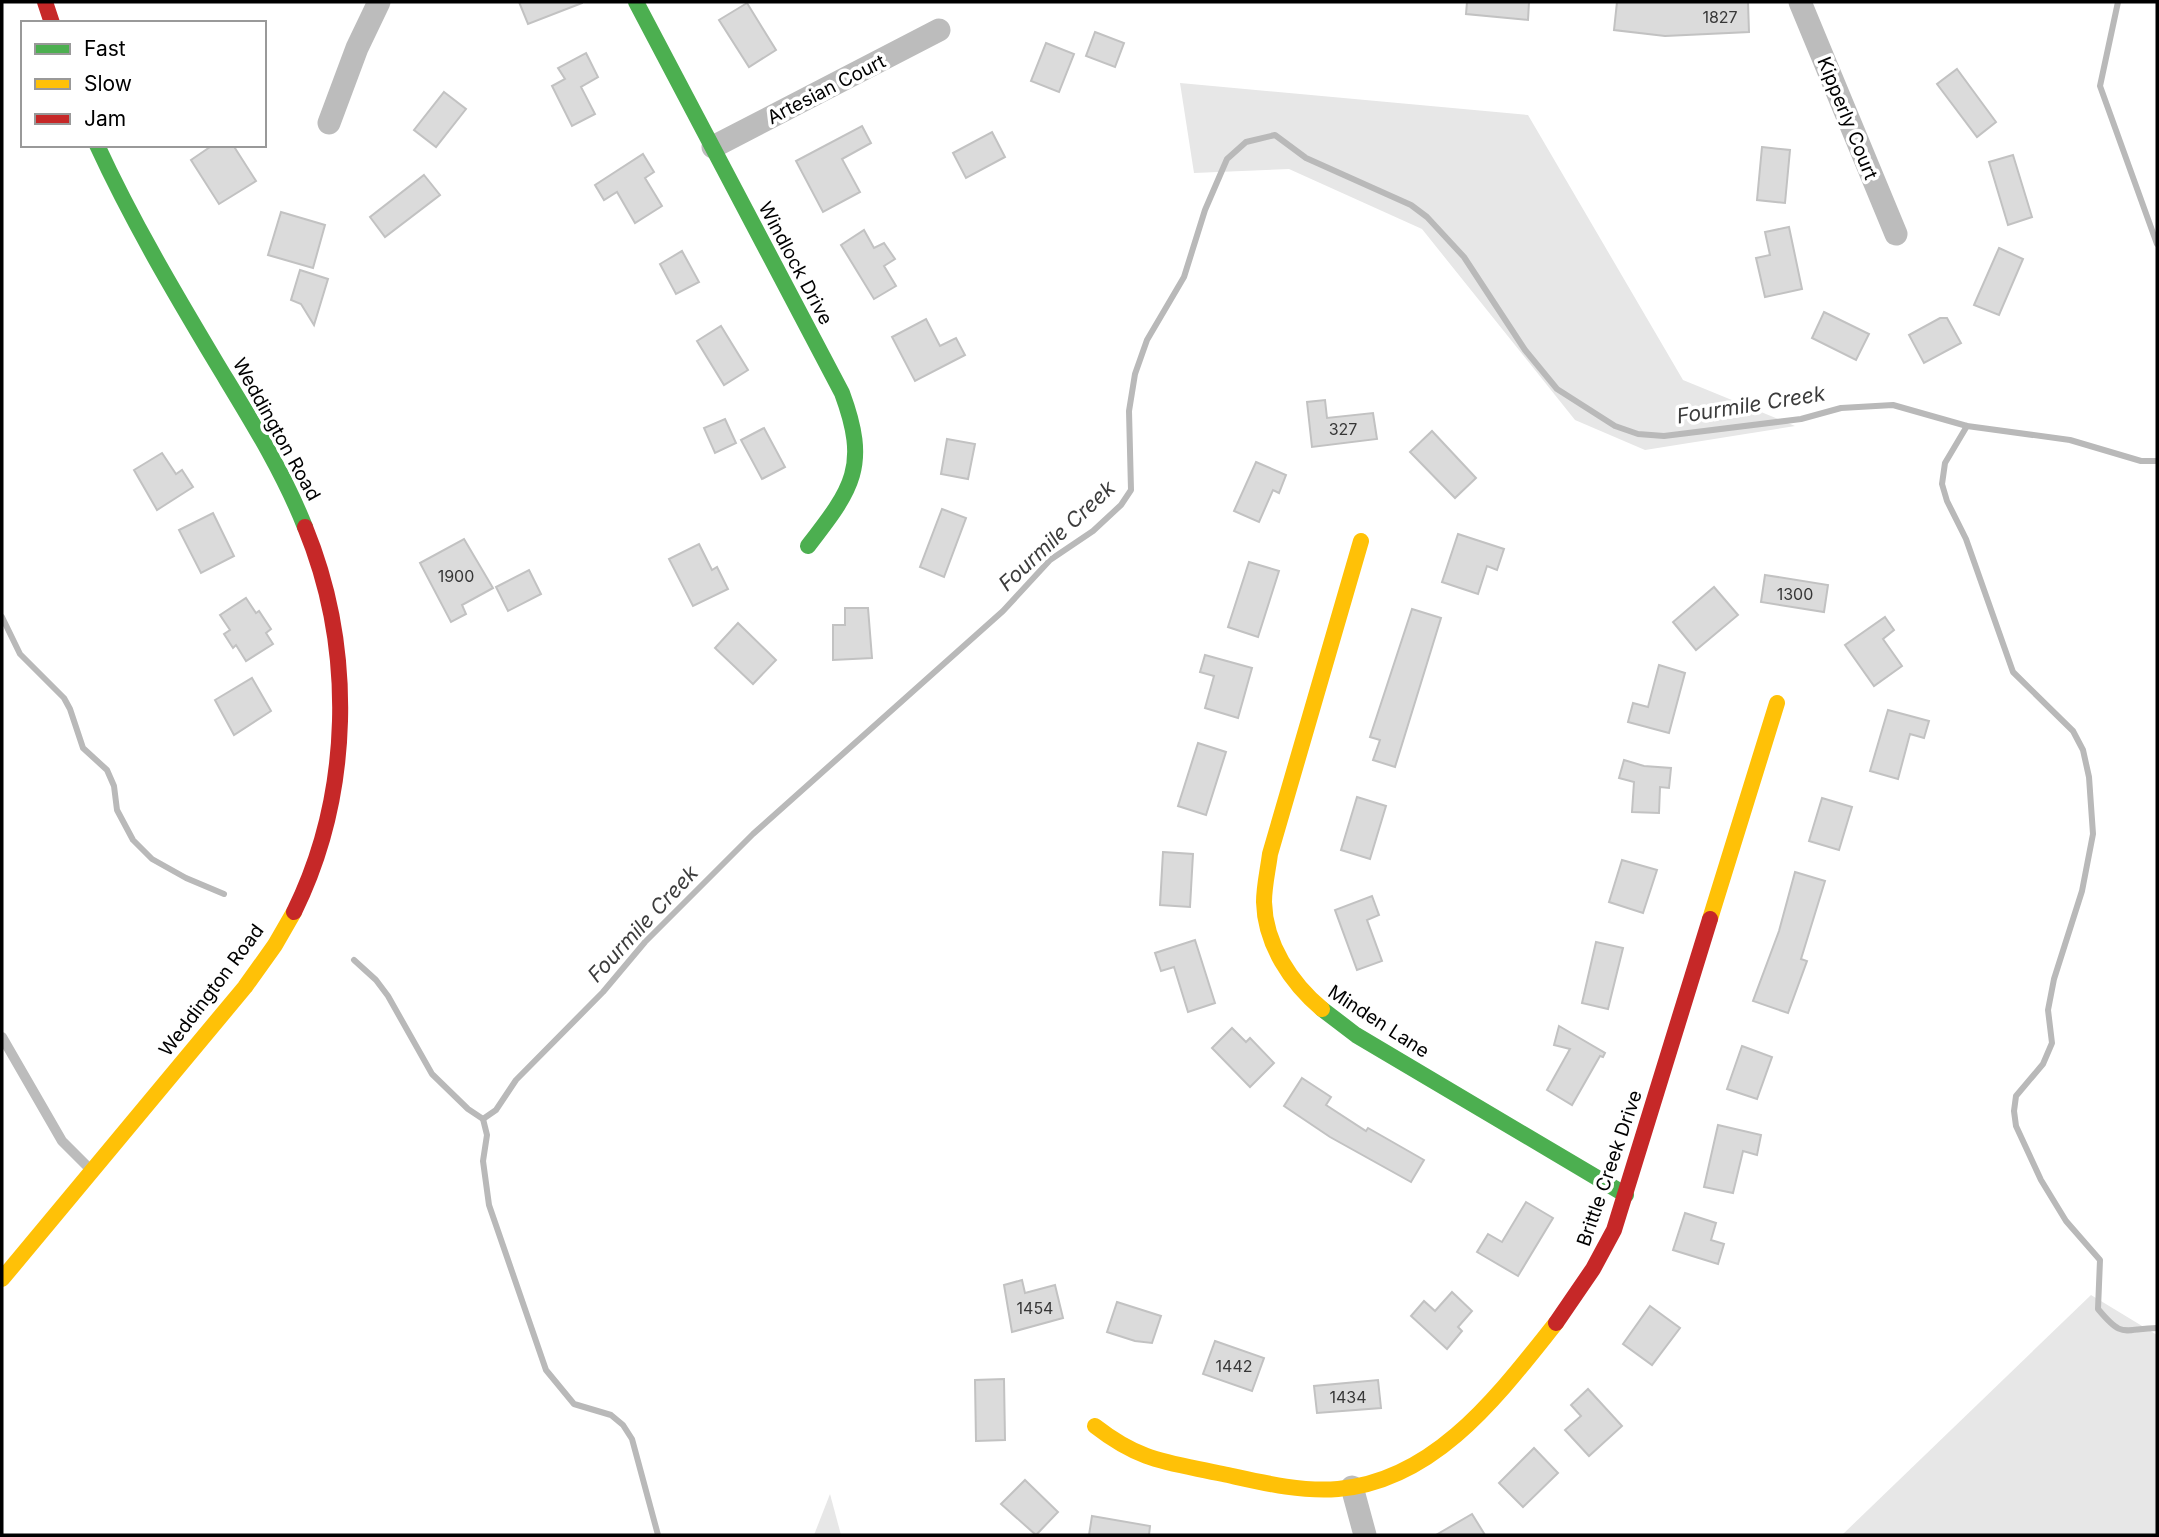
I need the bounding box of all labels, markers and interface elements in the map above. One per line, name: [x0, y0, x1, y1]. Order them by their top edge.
house number: 1827: [1702, 7, 1738, 27]
legend: [21, 21, 266, 147]
text: Fast: [84, 36, 126, 61]
street label: Artesian Court: [763, 50, 889, 129]
street label: Kipperly Court: [1812, 53, 1883, 183]
text: Slow: [84, 71, 132, 96]
text: Jam: [84, 106, 126, 131]
street label: Windlock Drive: [753, 198, 838, 329]
street label: Weddington Road: [228, 354, 325, 505]
water label: Fourmile Creek: [1675, 380, 1827, 429]
house number: 327: [1329, 419, 1357, 439]
water label: Fourmile Creek: [993, 475, 1120, 596]
house number: 1900: [438, 566, 474, 586]
house number: 1300: [1777, 584, 1813, 604]
water label: Fourmile Creek: [582, 860, 703, 987]
street label: Weddington Road: [154, 920, 269, 1061]
street label: Minden Lane: [1324, 980, 1434, 1063]
street label: Brittle Creek Drive: [1572, 1087, 1647, 1249]
house number: 1454: [1017, 1298, 1053, 1318]
house number: 1442: [1216, 1356, 1252, 1376]
house number: 1434: [1329, 1387, 1367, 1407]

